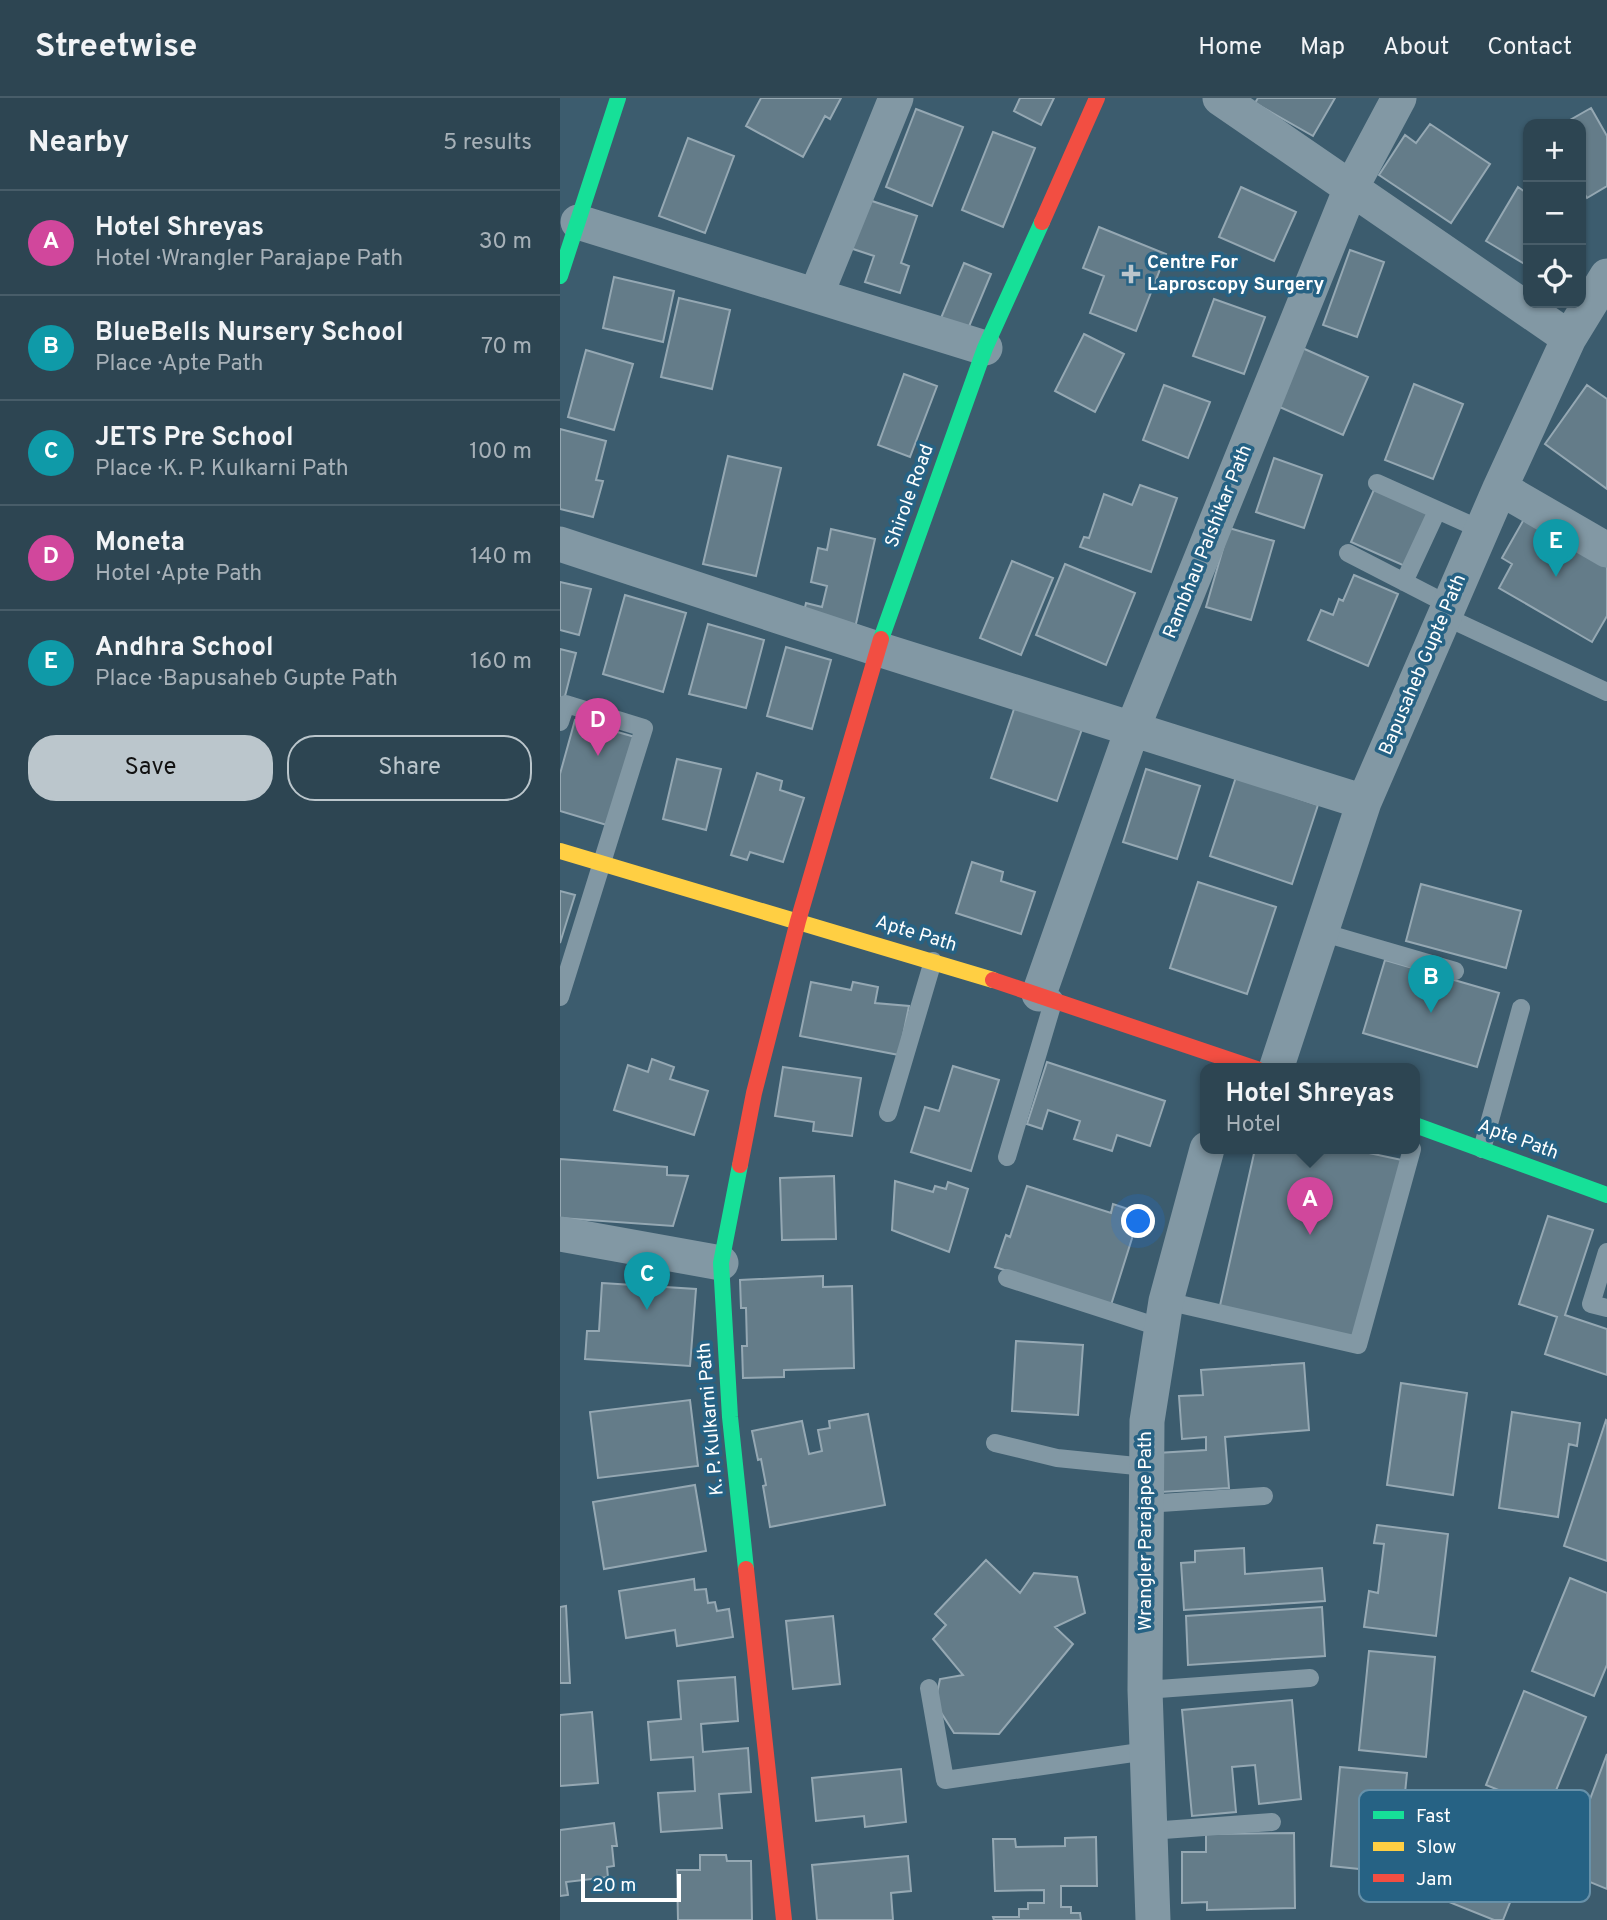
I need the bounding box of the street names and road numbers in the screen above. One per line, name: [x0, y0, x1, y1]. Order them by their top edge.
street label: Shirole Road: [880, 441, 940, 551]
street label: Rambhau Palshikar Path: [1158, 442, 1258, 642]
street label: Bapusaheb Gupte Path: [1374, 571, 1472, 759]
street label: Apte Path: [872, 910, 960, 958]
street label: Apte Path: [1474, 1114, 1562, 1166]
street label: K. P. Kulkarni Path: [692, 1341, 730, 1497]
street label: Wrangler Parajape Path: [1134, 1431, 1158, 1631]

